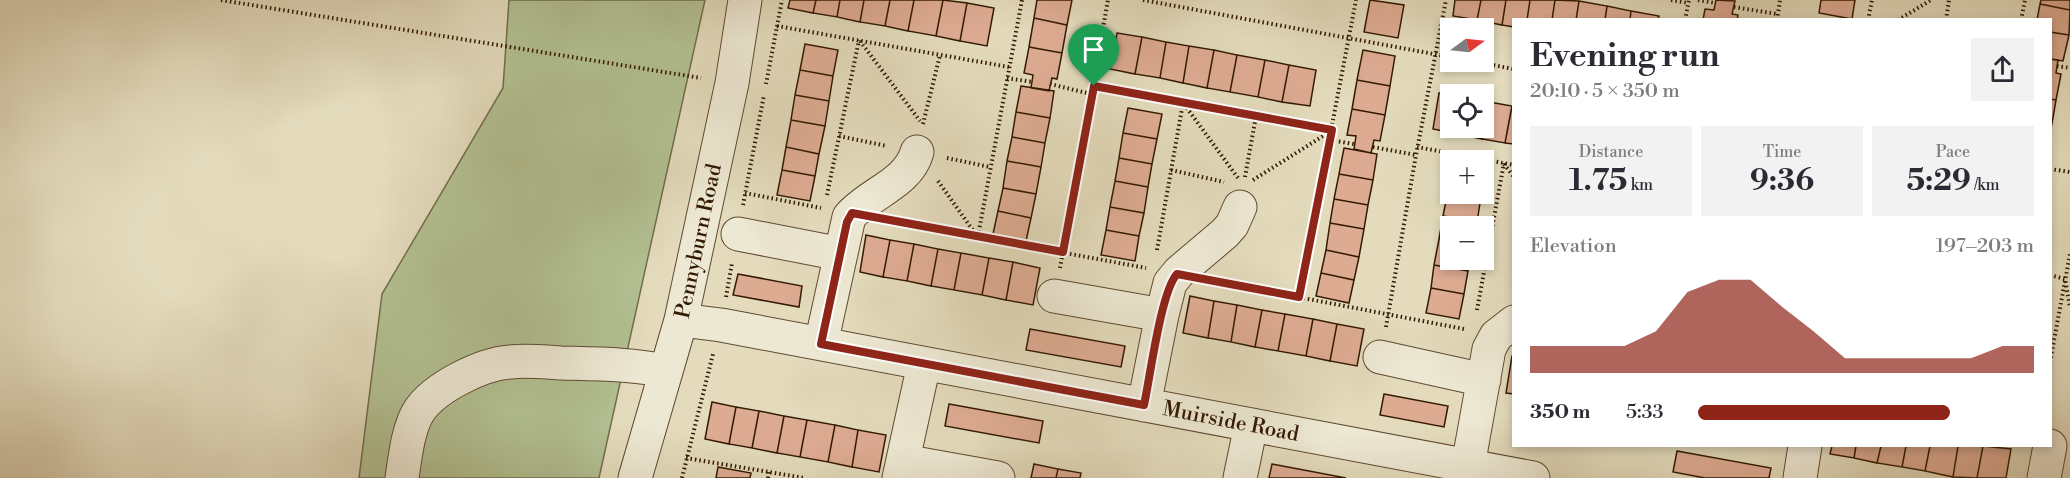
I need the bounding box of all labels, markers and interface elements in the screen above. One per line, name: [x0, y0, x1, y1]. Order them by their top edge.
north arrow: [1440, 18, 1494, 72]
map controls: [1440, 18, 1494, 270]
pin: [1068, 24, 1119, 86]
icon: arrive: [1077, 33, 1110, 66]
text: Evening run: [1530, 36, 1719, 77]
button: share: [1971, 38, 2034, 101]
text: 20:10 · 5 × 350 m: [1530, 79, 1680, 104]
button: locate: [1440, 84, 1494, 138]
text: Distance: [1579, 142, 1643, 162]
text: Time: [1763, 142, 1801, 162]
text: Pace: [1936, 142, 1970, 162]
button: +: [1440, 150, 1494, 204]
street label: Pennyburn Road: [670, 161, 728, 321]
text: 1.75: [1569, 162, 1627, 200]
text: 9:36: [1750, 162, 1814, 200]
text: 5:29: [1906, 162, 1971, 200]
text: km: [1627, 175, 1653, 195]
text: /km: [1971, 175, 2000, 195]
button: −: [1440, 216, 1494, 270]
text: Elevation: [1530, 234, 1617, 259]
text: 197–203 m: [1936, 234, 2034, 259]
street label: Muirside Road: [1160, 396, 1301, 448]
text: 350 m: [1530, 400, 1590, 425]
text: 5:33: [1626, 400, 1664, 425]

